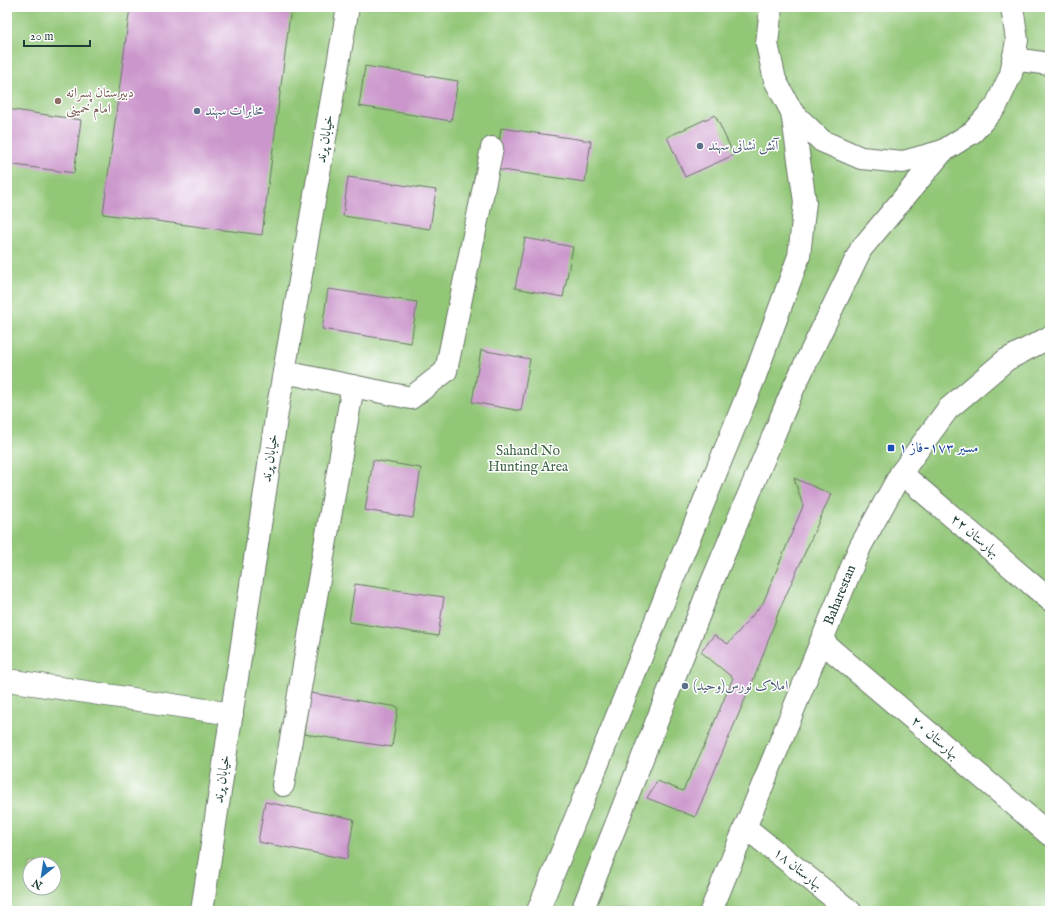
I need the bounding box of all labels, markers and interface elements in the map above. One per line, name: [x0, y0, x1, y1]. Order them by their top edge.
scale bar: [24, 22, 90, 48]
text: 20 m: [30, 29, 53, 44]
place label: دبیرستان پسرانه امام خمینی: [66, 84, 134, 121]
marker: دبیرستان پسرانه امام خمینی: [53, 96, 63, 106]
place label: مخابرات سهند: [205, 102, 264, 120]
marker: مخابرات سهند: [192, 106, 202, 116]
street label: خیابان پرند: [312, 114, 338, 164]
place label: آتش نشانی سهند: [708, 137, 780, 155]
marker: آتش نشانی سهند: [695, 141, 705, 151]
street label: خیابان پرند: [257, 433, 283, 483]
place label: مسیر ۱۷۳-فاز ۱: [899, 439, 978, 457]
park label: Sahand No Hunting Area: [488, 442, 569, 476]
marker: مسیر ۱۷۳-فاز ۱: [886, 443, 896, 453]
street label: بهارستان ۲۲: [947, 510, 1003, 562]
street label: Baharestan: [820, 562, 860, 628]
place label: املاک نورس(وحید): [693, 677, 788, 695]
marker: املاک نورس(وحید): [680, 681, 690, 691]
street label: بهارستان ۲۰: [907, 712, 963, 764]
street label: خیابان پرند: [209, 754, 235, 804]
street label: بهارستان ۱۸: [770, 844, 826, 894]
north arrow: [22, 856, 62, 896]
text: N: [29, 875, 46, 893]

